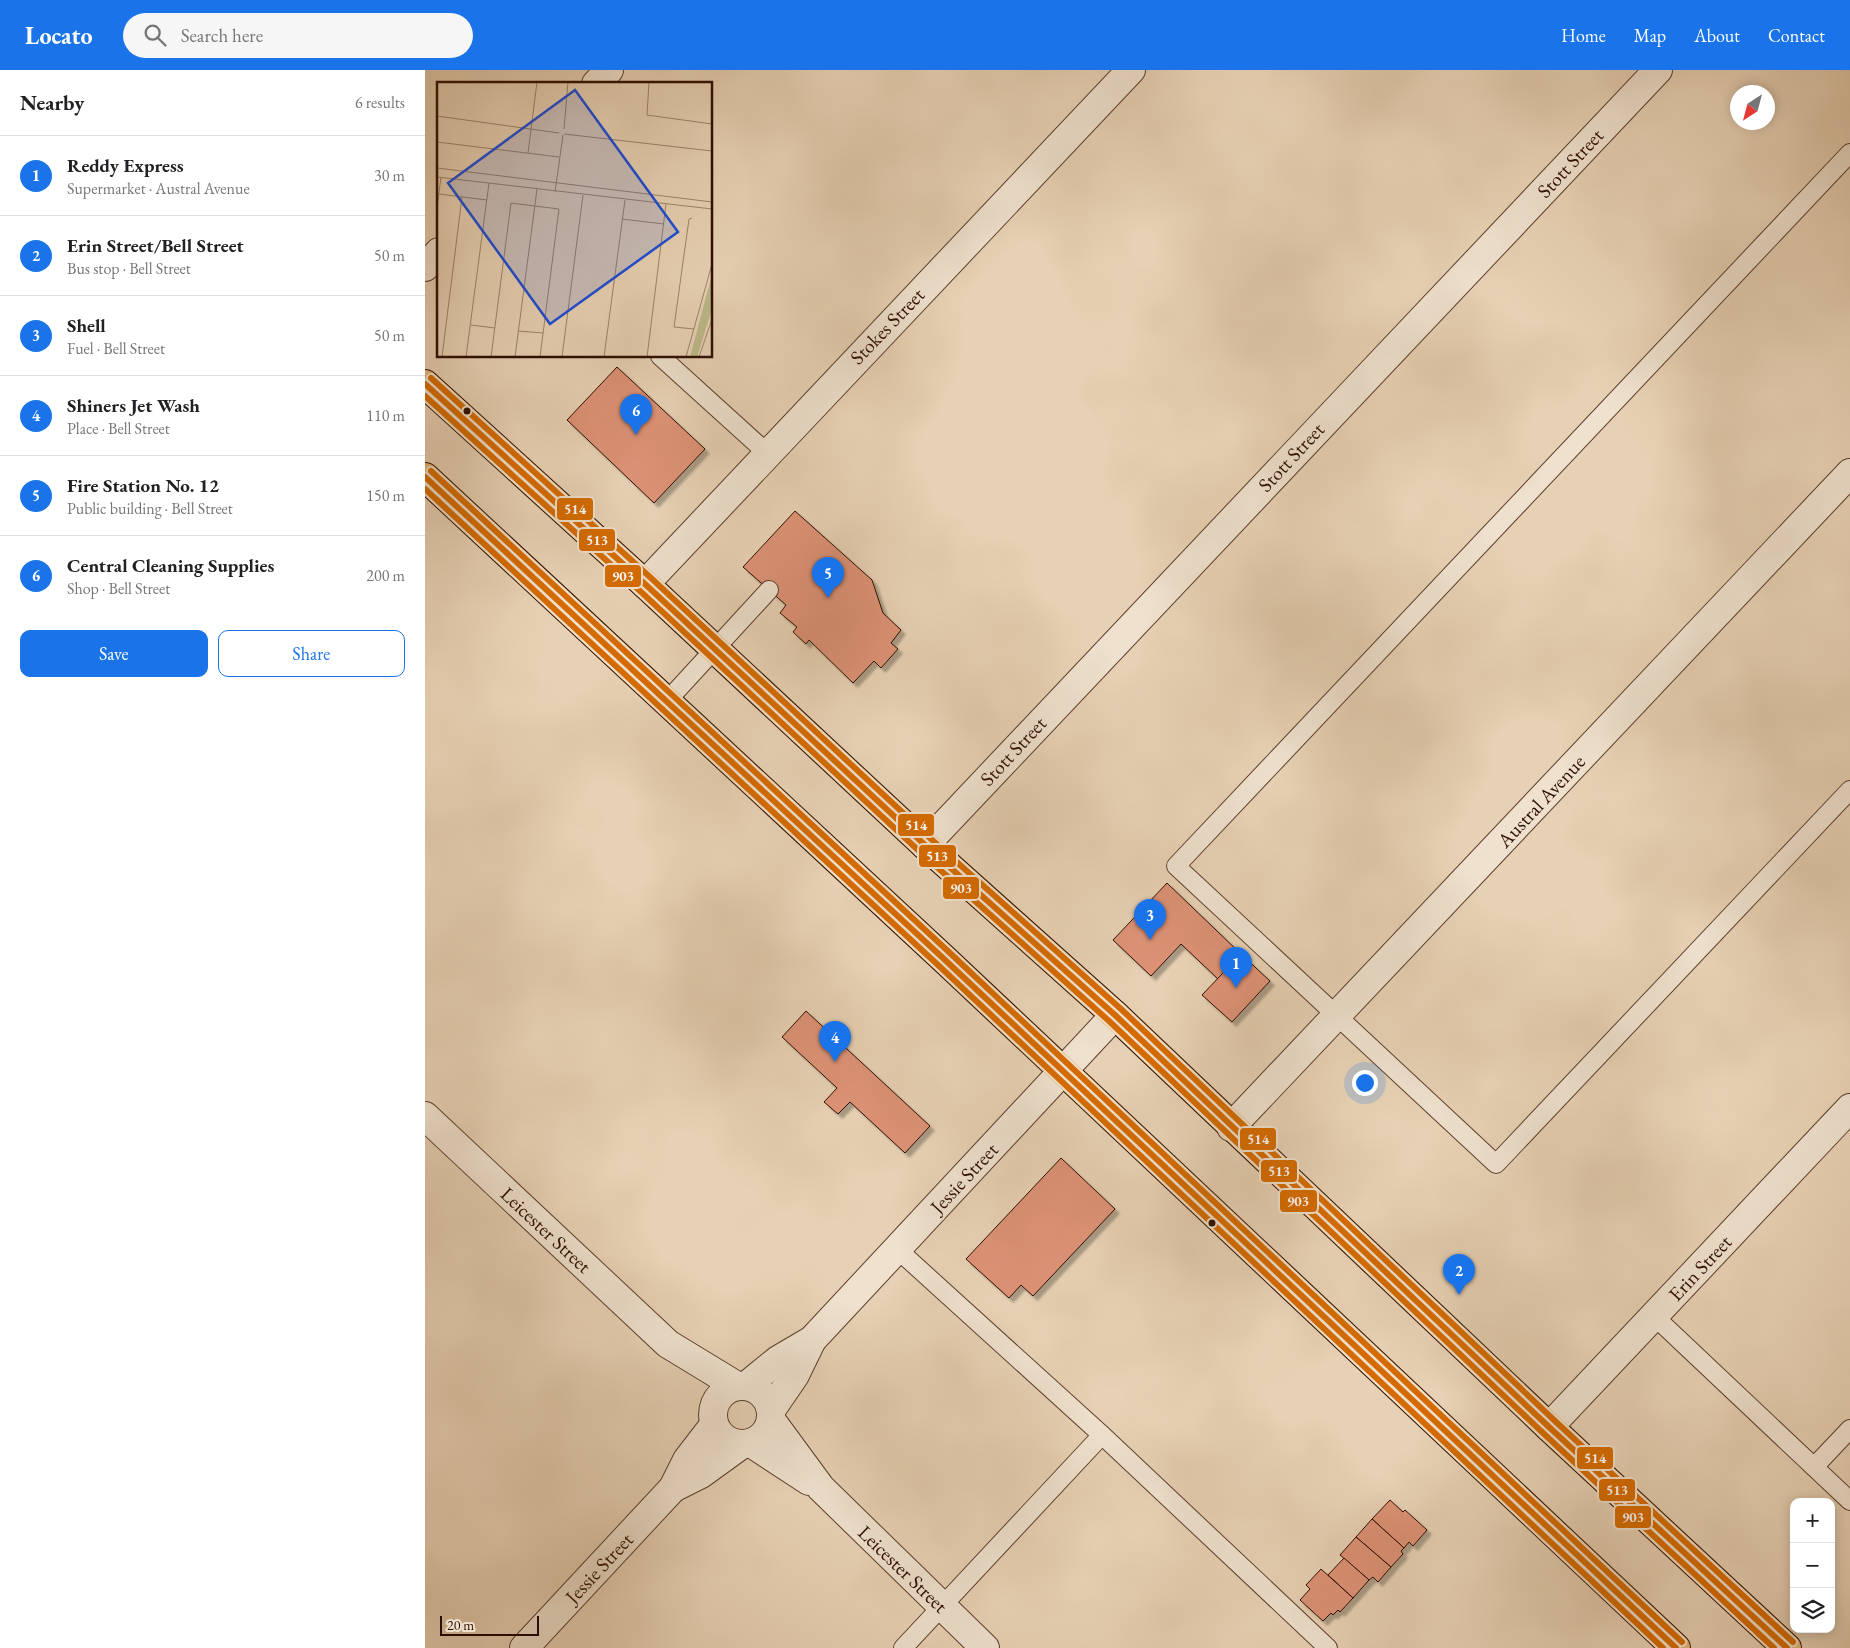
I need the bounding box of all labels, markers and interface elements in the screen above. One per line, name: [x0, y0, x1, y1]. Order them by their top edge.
search box: [123, 13, 473, 58]
text: Locato: [25, 20, 93, 51]
icon: search: [141, 21, 169, 49]
text: Search here: [181, 23, 263, 48]
text: Home: [1561, 24, 1606, 47]
text: Map: [1634, 24, 1666, 47]
text: About: [1694, 24, 1740, 47]
text: Contact: [1768, 24, 1825, 47]
inset map: [437, 82, 713, 358]
north arrow: [1730, 85, 1775, 130]
text: Nearby: [20, 89, 84, 116]
text: 6 results: [355, 92, 405, 113]
street label: Stott Street: [1531, 122, 1609, 203]
text: Reddy Express: [67, 153, 184, 178]
text: 1: [32, 165, 40, 186]
text: 30 m: [374, 165, 405, 186]
text: Supermarket · Austral Avenue: [67, 178, 250, 199]
text: Erin Street/Bell Street: [67, 233, 244, 258]
text: 2: [32, 245, 40, 266]
text: 50 m: [374, 245, 405, 266]
text: Bus stop · Bell Street: [67, 258, 191, 279]
street label: Stokes Street: [844, 282, 930, 370]
text: Shell: [67, 313, 106, 338]
text: 3: [32, 325, 40, 346]
text: 50 m: [374, 325, 405, 346]
text: Fuel · Bell Street: [67, 338, 165, 359]
text: Shiners Jet Wash: [67, 393, 200, 418]
pin: 6: [620, 394, 652, 435]
text: 4: [32, 405, 40, 426]
text: 110 m: [366, 405, 405, 426]
unlabelled marker: [462, 406, 472, 416]
street label: Stott Street: [1252, 416, 1330, 497]
text: Place · Bell Street: [67, 418, 170, 439]
text: Fire Station No. 12: [67, 473, 219, 498]
text: 5: [32, 485, 40, 506]
text: 150 m: [366, 485, 405, 506]
line badge: 514: [556, 497, 594, 521]
text: Public building · Bell Street: [67, 498, 233, 519]
text: 514: [564, 500, 587, 518]
line badge: 513: [578, 528, 616, 552]
text: 513: [586, 531, 608, 549]
text: Central Cleaning Supplies: [67, 553, 274, 578]
pin: 5: [812, 557, 844, 598]
line badge: 903: [604, 564, 642, 588]
text: 6: [32, 565, 40, 586]
text: 200 m: [366, 565, 405, 586]
text: 903: [612, 567, 634, 585]
text: Shop · Bell Street: [67, 578, 170, 599]
button: Save: [20, 630, 208, 677]
button: Share: [218, 630, 405, 677]
street label: Stott Street: [974, 710, 1052, 791]
street label: Austral Avenue: [1491, 749, 1591, 854]
line badge: 514: [897, 813, 935, 837]
text: 514: [905, 816, 928, 834]
line badge: 513: [918, 844, 957, 868]
text: 513: [926, 847, 948, 865]
line badge: 903: [942, 876, 980, 900]
text: 903: [950, 879, 972, 897]
pin: 3: [1134, 899, 1166, 940]
pin: 1: [1220, 947, 1252, 988]
pin: 4: [819, 1021, 851, 1062]
your location: [1352, 1070, 1378, 1096]
line badge: 514: [1239, 1127, 1277, 1151]
text: 514: [1247, 1130, 1270, 1148]
street label: Jessie Street: [923, 1136, 1004, 1221]
line badge: 513: [1260, 1159, 1298, 1183]
text: 513: [1268, 1162, 1290, 1180]
street label: Leicester Street: [495, 1181, 597, 1279]
line badge: 903: [1279, 1189, 1318, 1213]
text: 903: [1287, 1192, 1309, 1210]
unlabelled marker: [1207, 1218, 1217, 1228]
street label: Erin Street: [1663, 1229, 1738, 1307]
pin: 2: [1443, 1254, 1475, 1295]
line badge: 514: [1576, 1446, 1614, 1470]
text: 514: [1584, 1449, 1607, 1467]
line badge: 513: [1598, 1478, 1636, 1502]
text: 513: [1606, 1481, 1628, 1499]
map controls: [1790, 1498, 1835, 1633]
button: +: [1790, 1498, 1835, 1543]
line badge: 903: [1614, 1505, 1652, 1529]
text: 903: [1622, 1508, 1644, 1526]
street label: Leicester Street: [853, 1520, 954, 1619]
street label: Jessie Street: [558, 1526, 639, 1611]
button: −: [1790, 1543, 1835, 1588]
button: layers: [1790, 1588, 1835, 1633]
scale bar: [440, 1613, 539, 1636]
text: 20 m: [447, 1616, 474, 1634]

